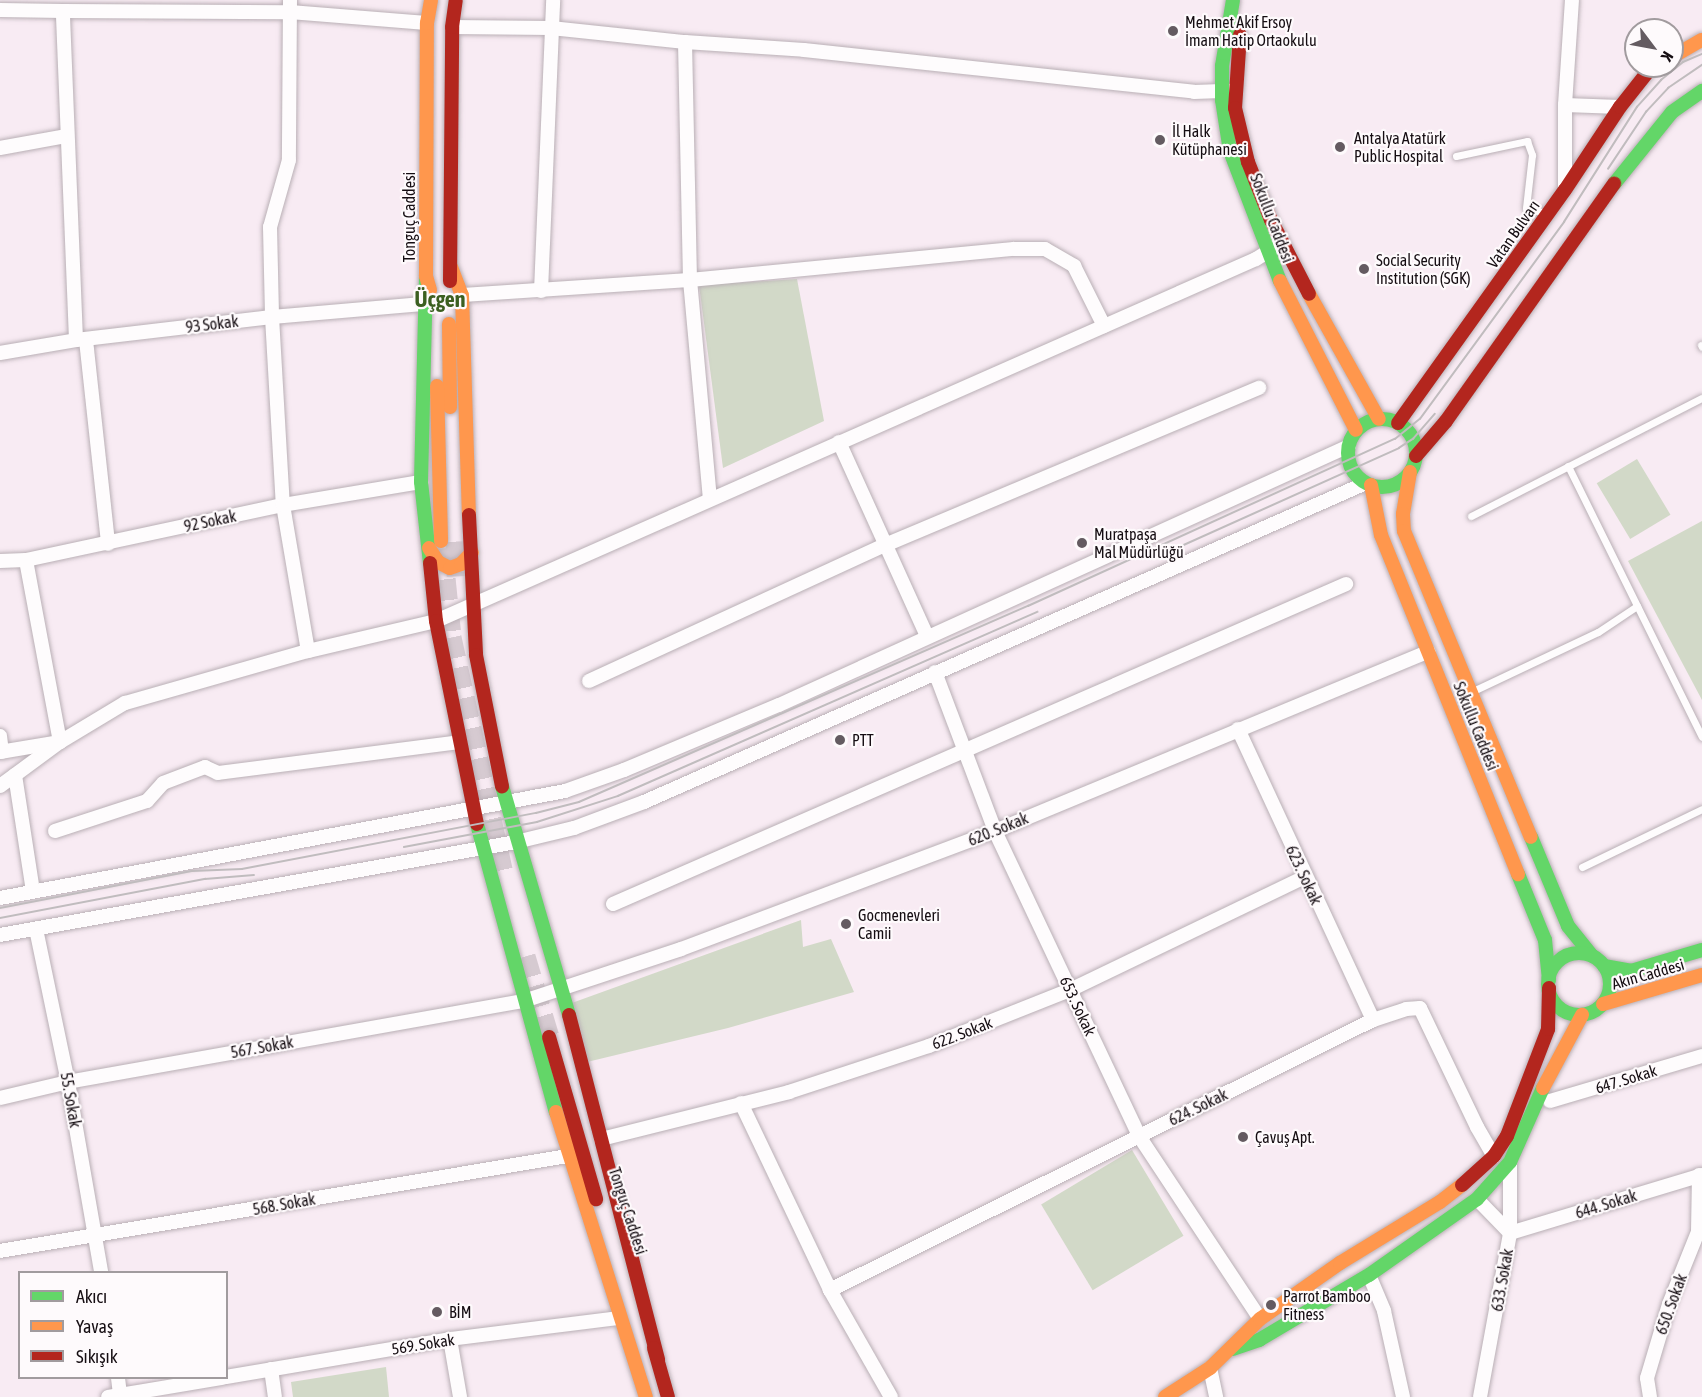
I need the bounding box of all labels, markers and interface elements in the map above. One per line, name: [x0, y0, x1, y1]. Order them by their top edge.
place label: Mehmet Akif Ersoy İmam Hatip Ortaokulu: [1185, 12, 1317, 50]
north arrow: [1624, 18, 1684, 78]
marker: Mehmet Akif Ersoy İmam Hatip Ortaokulu: [1166, 24, 1180, 38]
text: K: [1658, 48, 1677, 65]
place label: İl Halk Kütüphanesi: [1172, 121, 1247, 159]
place label: Antalya Atatürk Public Hospital: [1354, 128, 1446, 166]
marker: İl Halk Kütüphanesi: [1153, 133, 1167, 147]
marker: Antalya Atatürk Public Hospital: [1331, 138, 1349, 156]
street label: Sokullu Caddesi: [1246, 171, 1298, 265]
street label: Tonguç Caddesi: [399, 172, 419, 262]
street label: Vatan Bulvarı: [1483, 196, 1543, 272]
place label: Social Security Institution (SGK): [1376, 250, 1471, 288]
marker: Social Security Institution (SGK): [1357, 262, 1371, 276]
district label: Üçgen: [415, 287, 465, 313]
street label: 93 Sokak: [185, 311, 239, 337]
street label: 92 Sokak: [182, 506, 238, 536]
place label: Muratpaşa Mal Müdürlüğü: [1094, 524, 1184, 562]
marker: Muratpaşa Mal Müdürlüğü: [1075, 536, 1089, 550]
street label: Sokullu Caddesi: [1450, 679, 1502, 773]
place label: PTT: [852, 730, 874, 750]
marker: PTT: [833, 733, 847, 747]
street label: 620. Sokak: [965, 808, 1031, 850]
street label: 623. Sokak: [1282, 842, 1326, 908]
place label: Gocmenevleri Camii: [858, 905, 940, 943]
marker: Gocmenevleri Camii: [839, 917, 853, 931]
street label: Akın Caddesi: [1610, 955, 1686, 993]
street label: 653. Sokak: [1056, 973, 1100, 1039]
street label: 622. Sokak: [929, 1013, 995, 1053]
street label: 567. Sokak: [229, 1032, 295, 1062]
street label: 647. Sokak: [1593, 1061, 1659, 1097]
street label: 55. Sokak: [57, 1071, 85, 1129]
street label: 624. Sokak: [1165, 1084, 1231, 1130]
place label: Çavuş Apt.: [1255, 1127, 1315, 1147]
marker: Çavuş Apt.: [1236, 1130, 1250, 1144]
street label: Tonguç Caddesi: [605, 1165, 651, 1257]
street label: 644. Sokak: [1573, 1186, 1639, 1222]
street label: 568. Sokak: [251, 1189, 317, 1219]
street label: 633. Sokak: [1487, 1247, 1517, 1313]
legend: [18, 1271, 228, 1379]
street label: 650. Sokak: [1651, 1271, 1691, 1337]
text: Akıcı: [76, 1286, 107, 1307]
place label: Parrot Bamboo Fitness: [1283, 1286, 1371, 1324]
marker: Parrot Bamboo Fitness: [1264, 1298, 1278, 1312]
place label: BİM: [449, 1302, 471, 1322]
marker: BİM: [430, 1305, 444, 1319]
text: Yavaş: [76, 1316, 113, 1337]
street label: 569. Sokak: [390, 1330, 456, 1358]
text: Sıkışık: [76, 1346, 118, 1367]

